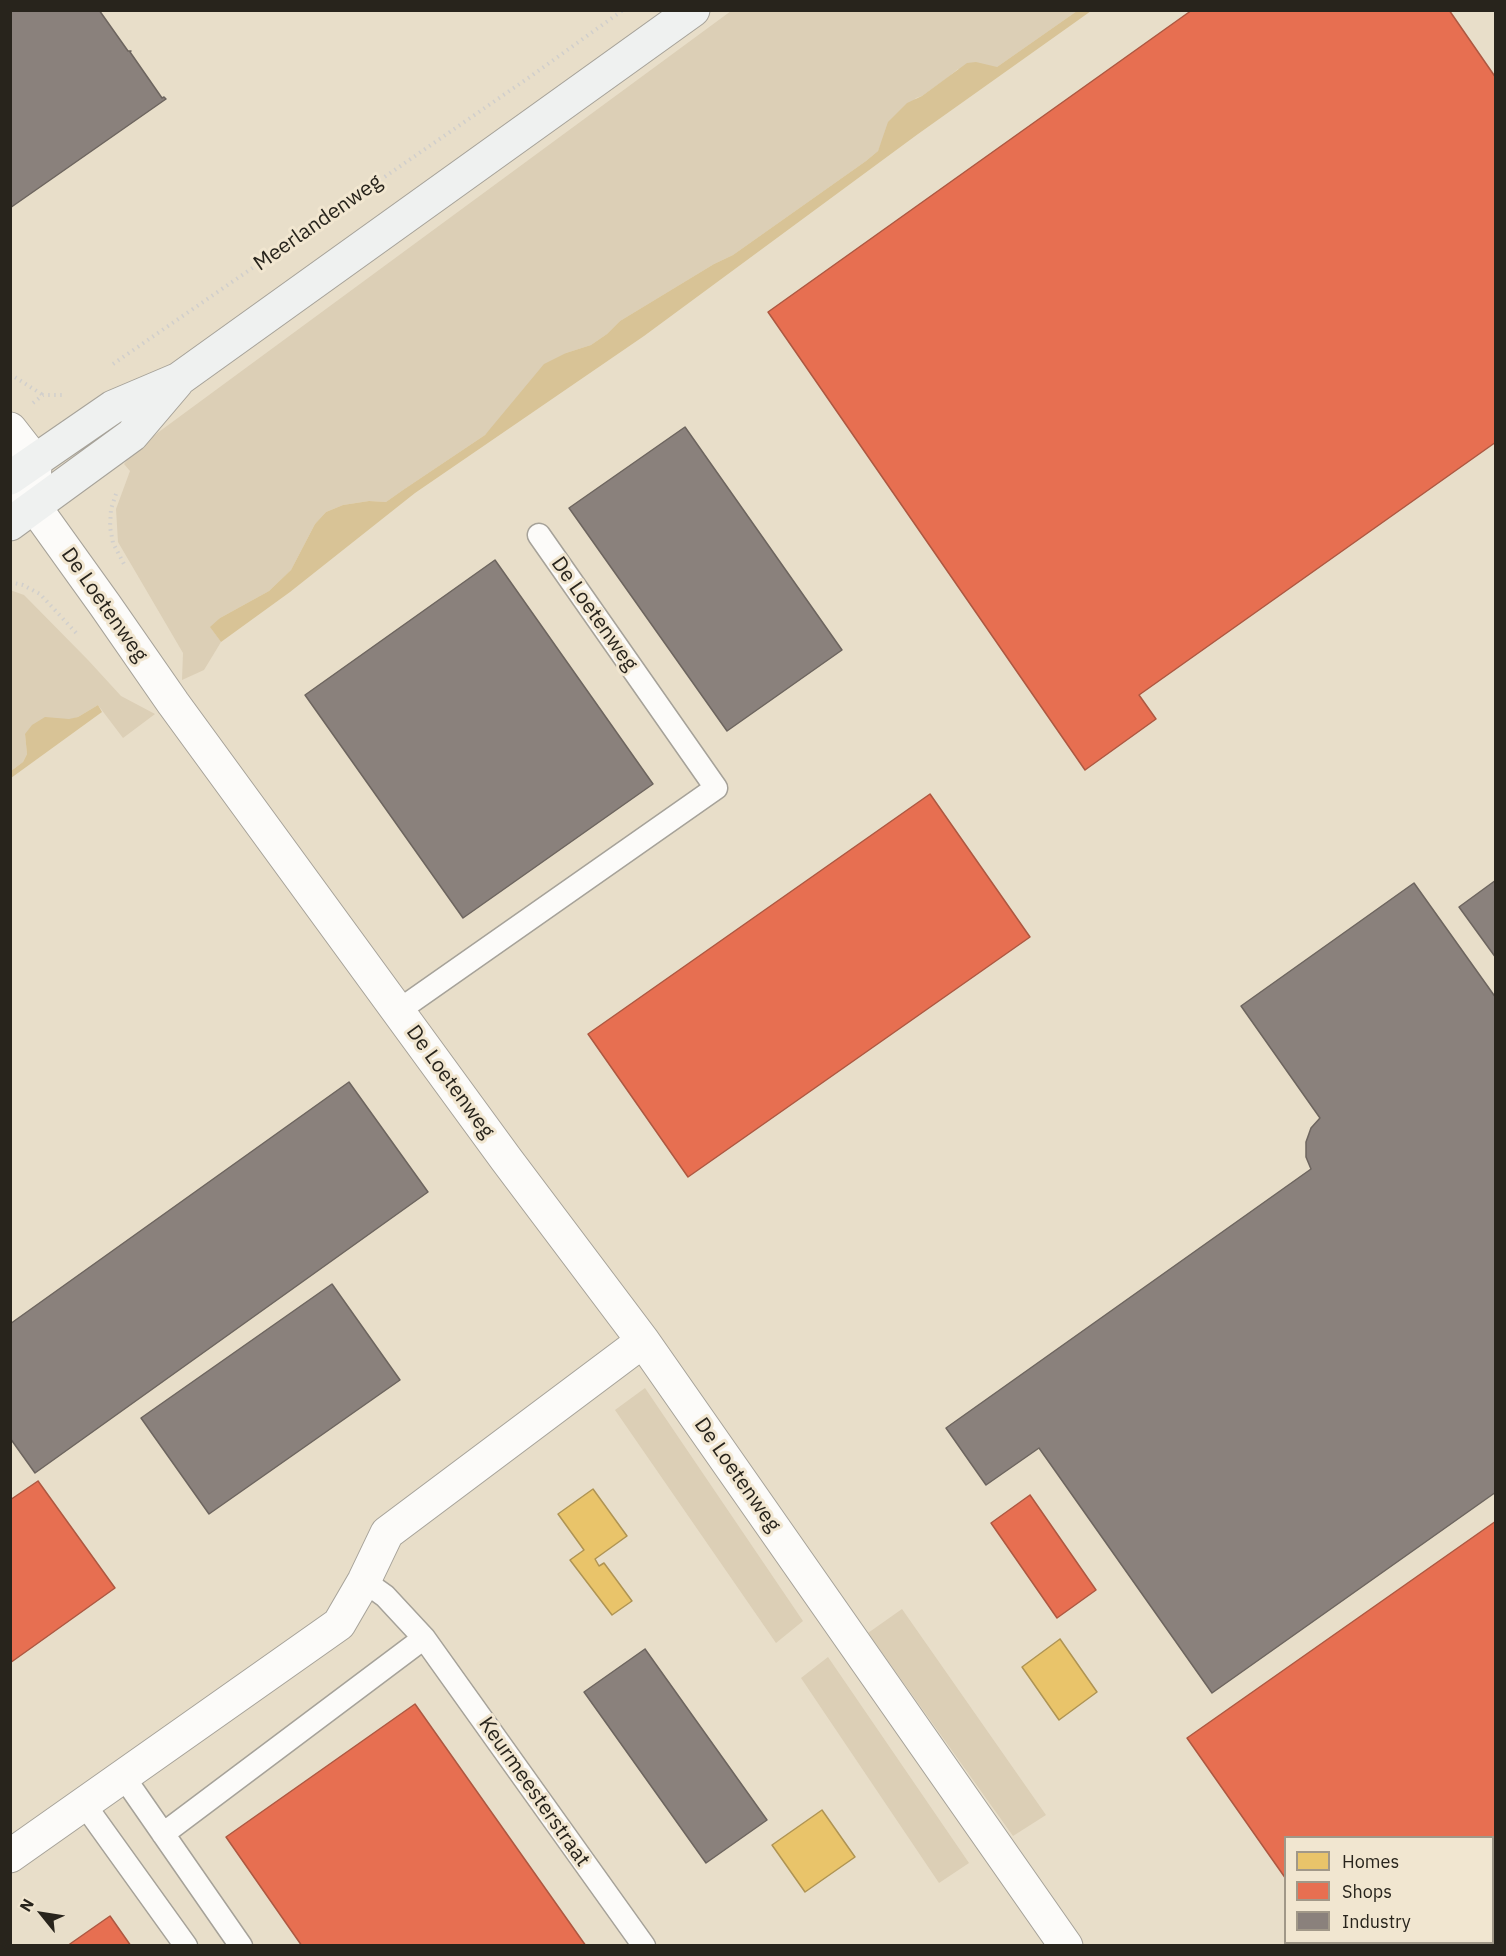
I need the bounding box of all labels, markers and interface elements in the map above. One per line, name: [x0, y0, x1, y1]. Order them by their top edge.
street label: Meerlandenweg: [249, 169, 387, 277]
street label: De Loetenweg: [55, 543, 153, 667]
street label: De Loetenweg: [545, 552, 643, 676]
street label: De Loetenweg: [401, 1021, 499, 1143]
street label: De Loetenweg: [688, 1413, 786, 1537]
street label: Keurmeesterstraat: [473, 1712, 595, 1872]
legend: [1284, 1836, 1494, 1944]
text: Homes: [1342, 1850, 1399, 1873]
text: Shops: [1342, 1880, 1392, 1903]
north arrow: [12, 1884, 72, 1944]
text: N: [15, 1895, 38, 1915]
text: Industry: [1342, 1910, 1411, 1933]

